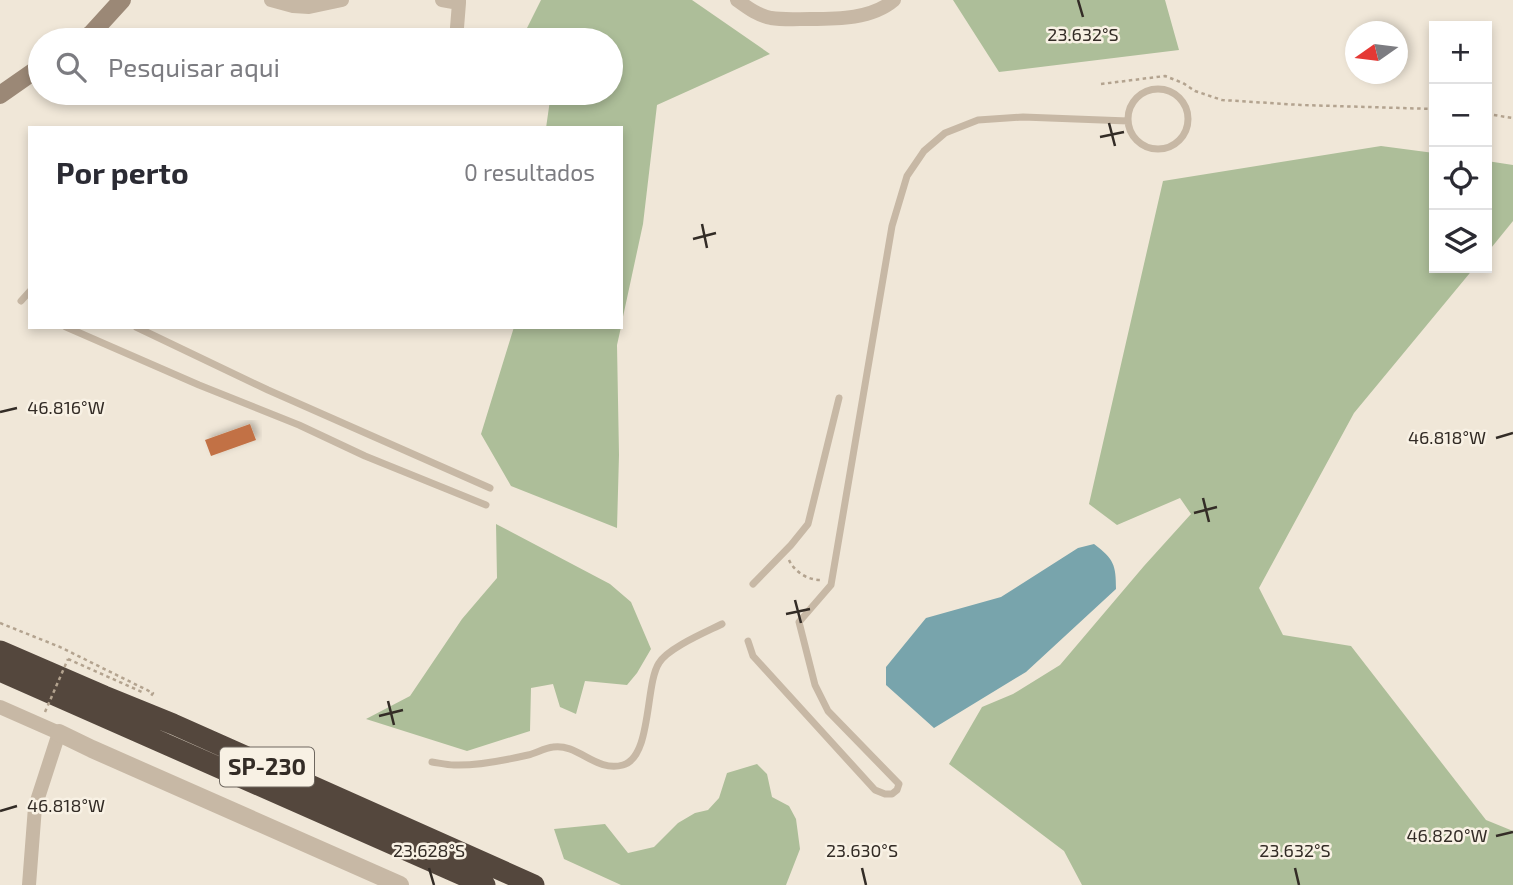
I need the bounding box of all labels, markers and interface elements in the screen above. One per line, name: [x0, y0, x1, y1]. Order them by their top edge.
north arrow: [1345, 21, 1408, 84]
map controls: [1429, 21, 1492, 273]
button: +: [1429, 21, 1492, 84]
text: 23.632°S: [1047, 23, 1119, 45]
search box: [28, 28, 623, 105]
icon: search: [52, 48, 90, 86]
text: Pesquisar aqui: [108, 51, 280, 82]
button: −: [1429, 84, 1492, 147]
button: locate: [1429, 147, 1492, 210]
text: Por perto: [56, 154, 189, 190]
text: 0 resultados: [464, 158, 595, 186]
button: layers: [1429, 210, 1492, 273]
text: 46.816°W: [27, 396, 105, 418]
text: 46.818°W: [1408, 426, 1486, 448]
road number: SP-230: [220, 748, 314, 786]
text: 46.818°W: [27, 794, 105, 816]
text: 46.820°W: [1407, 824, 1487, 846]
text: 23.628°S: [393, 839, 465, 861]
text: 23.630°S: [826, 839, 898, 861]
text: 23.632°S: [1259, 839, 1331, 861]

